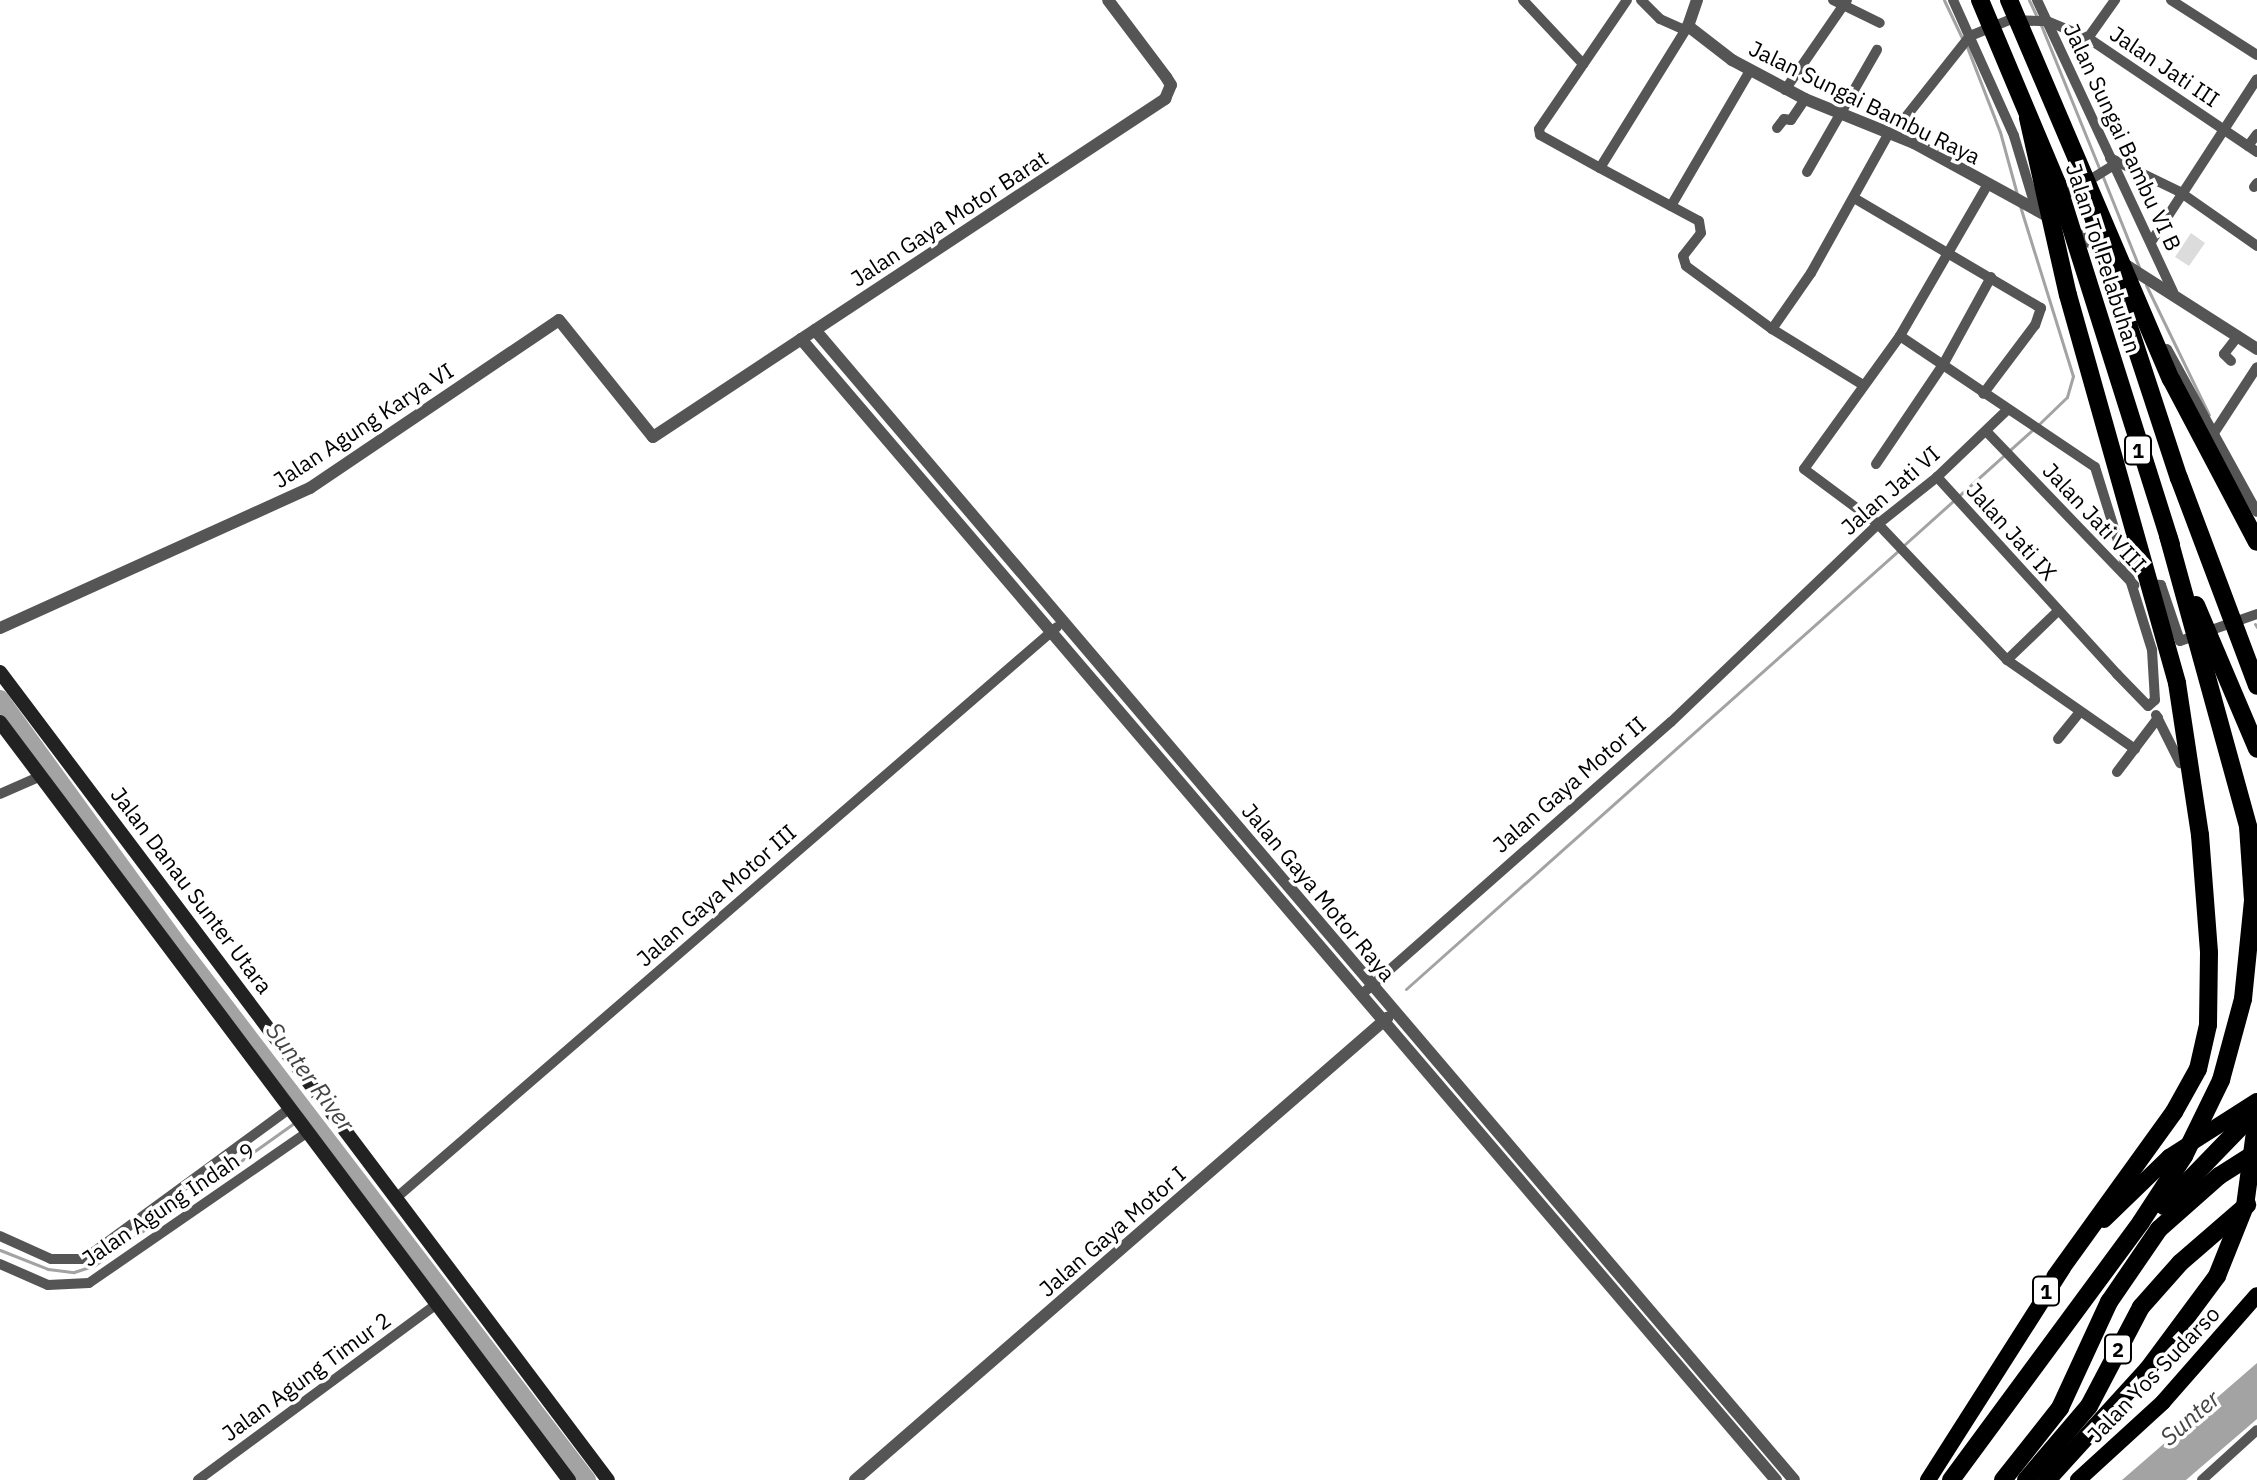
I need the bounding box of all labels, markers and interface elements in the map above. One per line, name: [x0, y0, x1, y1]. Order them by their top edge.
street label: Jalan Sungai Bambu VI B: [2059, 19, 2187, 255]
street label: Jalan Jati III: [2105, 20, 2225, 112]
street label: Jalan Sungai Bambu Raya: [1745, 34, 1985, 170]
street label: Jalan Gaya Motor Barat: [845, 144, 1053, 292]
street label: Jalan Tol Pelabuhan: [2061, 160, 2147, 356]
street label: Jalan Agung Karya VI: [268, 357, 458, 493]
road number: 1: [2124, 434, 2152, 466]
street label: Jalan Jati VI: [1835, 440, 1945, 540]
street label: Jalan Jati VIII: [2038, 457, 2152, 577]
street label: Jalan Jati IX: [1961, 477, 2063, 585]
street label: Jalan Gaya Motor II: [1487, 710, 1651, 858]
street label: Jalan Danau Sunter Utara: [106, 782, 278, 998]
street label: Jalan Gaya Motor Raya: [1237, 798, 1401, 986]
street label: Jalan Gaya Motor III: [631, 819, 801, 971]
water label: Sunter River: [260, 1017, 360, 1137]
street label: Jalan Agung Indah 9: [77, 1136, 259, 1272]
street label: Jalan Gaya Motor I: [1033, 1160, 1191, 1302]
road number: 1: [2032, 1275, 2060, 1307]
street label: Jalan Yos Sudarso: [2081, 1300, 2225, 1448]
street label: Jalan Agung Timur 2: [217, 1306, 395, 1446]
road number: 2: [2104, 1333, 2132, 1365]
water label: Sunter: [2154, 1384, 2226, 1452]

